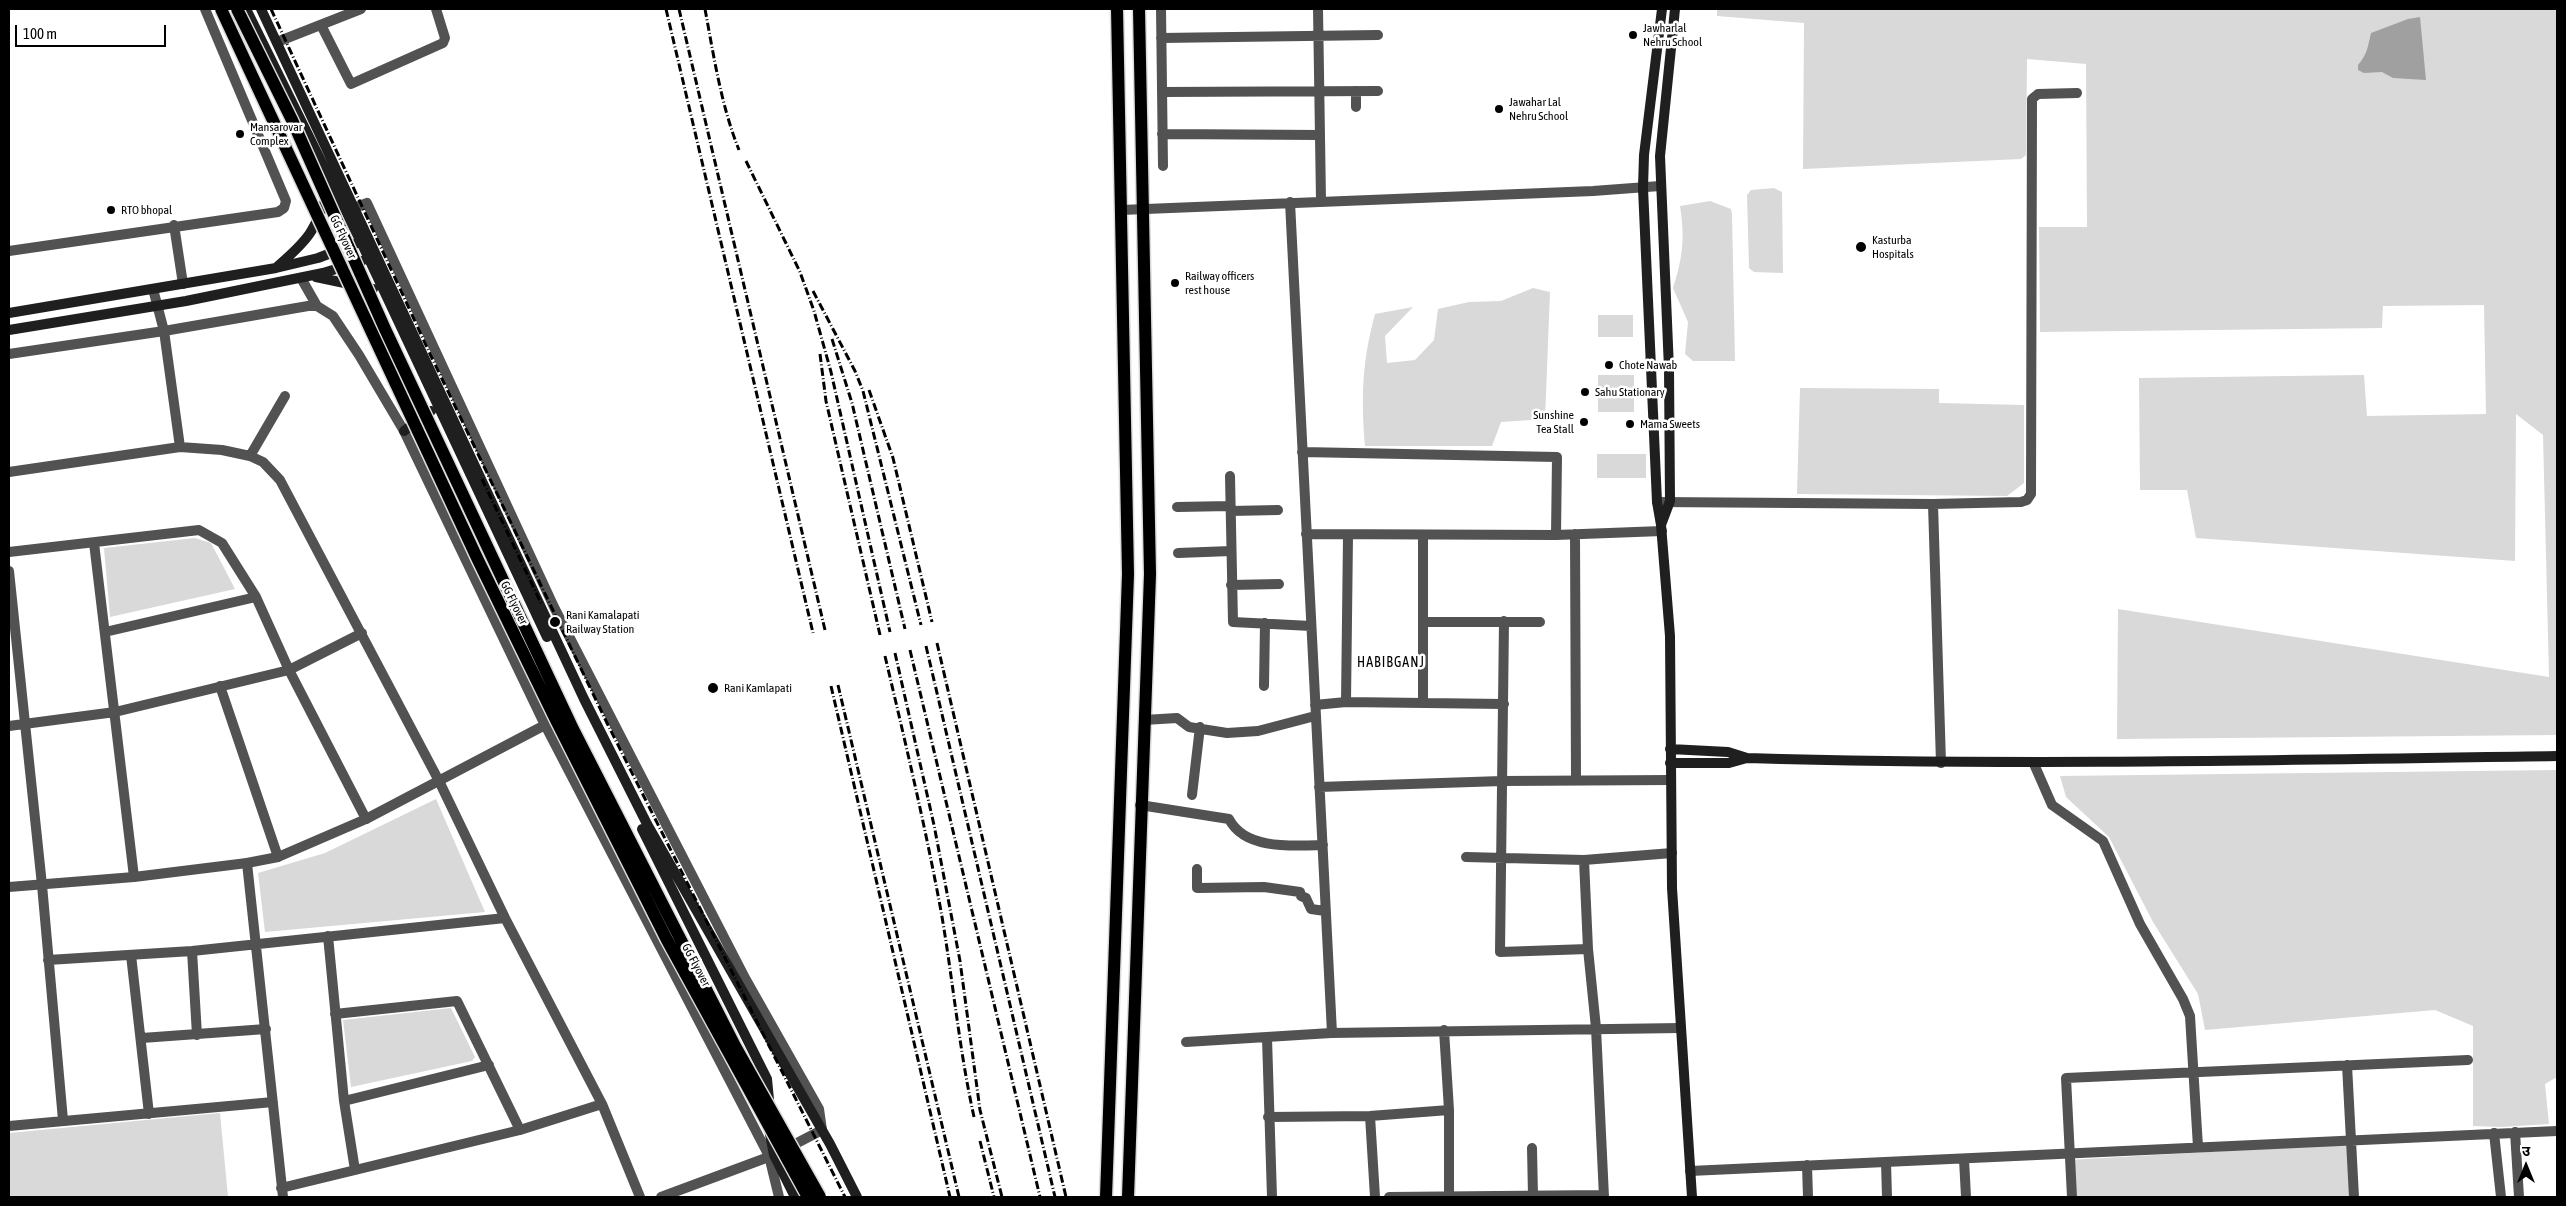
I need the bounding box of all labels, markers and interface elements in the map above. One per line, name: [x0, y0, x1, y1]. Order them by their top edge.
scale bar: [18, 15, 169, 47]
place label: Jawharlal Nehru School: [1643, 21, 1702, 49]
text: 100 m: [23, 25, 57, 42]
marker: Jawharlal Nehru School: [1627, 29, 1639, 41]
place label: Jawahar Lal Nehru School: [1509, 95, 1568, 123]
marker: Jawahar Lal Nehru School: [1493, 103, 1505, 115]
place label: Mansarovar Complex: [250, 120, 302, 148]
marker: Mansarovar Complex: [234, 128, 246, 140]
place label: RTO bhopal: [121, 203, 172, 217]
marker: RTO bhopal: [105, 204, 117, 216]
street label: GG Flyover: [327, 213, 359, 261]
place label: Kasturba Hospitals: [1872, 233, 1914, 261]
marker: Kasturba Hospitals: [1854, 240, 1868, 254]
place label: Railway officers rest house: [1185, 269, 1254, 297]
marker: Railway officers rest house: [1169, 277, 1181, 289]
place label: Chote Nawab: [1619, 358, 1677, 372]
marker: Chote Nawab: [1603, 359, 1615, 371]
place label: Sahu Stationary: [1595, 385, 1665, 399]
marker: Sahu Stationary: [1579, 386, 1591, 398]
place label: Sunshine Tea Stall: [1533, 408, 1574, 436]
marker: Sunshine Tea Stall: [1578, 416, 1590, 428]
place label: Mama Sweets: [1640, 417, 1700, 431]
marker: Mama Sweets: [1624, 418, 1636, 430]
street label: GG Flyover: [497, 579, 531, 627]
place label: Rani Kamalapati Railway Station: [566, 608, 639, 636]
marker: Rani Kamalapati Railway Station: [548, 615, 562, 629]
district label: HABIBGANJ: [1356, 655, 1426, 671]
marker: Rani Kamlapati: [706, 681, 720, 695]
place label: Rani Kamlapati: [724, 681, 792, 695]
street label: GG Flyover: [679, 941, 713, 989]
north arrow: [2501, 1141, 2551, 1191]
text: उ: [2522, 1143, 2530, 1159]

